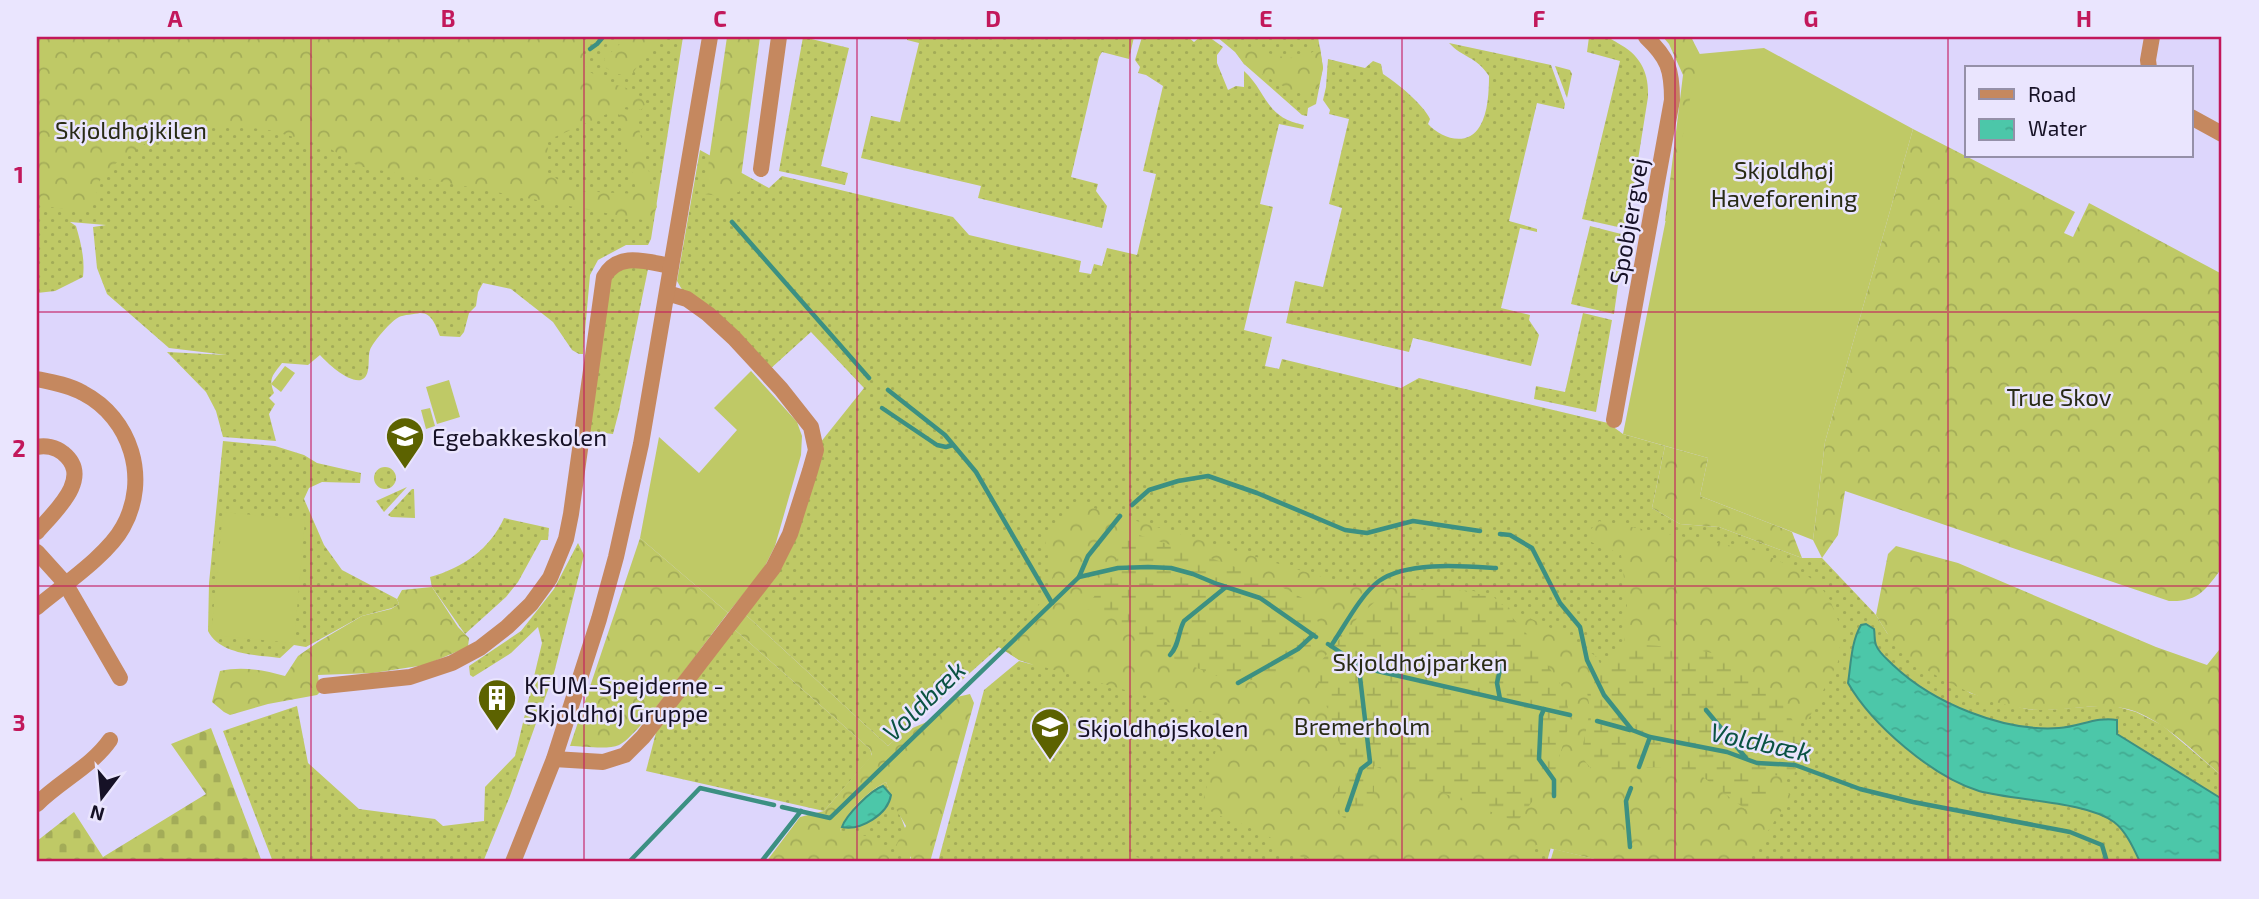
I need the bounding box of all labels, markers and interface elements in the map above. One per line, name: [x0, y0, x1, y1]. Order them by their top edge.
text: A: [167, 4, 183, 32]
text: B: [441, 4, 455, 32]
text: C: [713, 4, 727, 32]
text: D: [985, 4, 1001, 32]
text: E: [1259, 4, 1273, 32]
text: F: [1533, 4, 1546, 32]
text: G: [1804, 4, 1818, 32]
text: H: [2076, 4, 2092, 32]
legend: [1965, 66, 2192, 158]
text: Road: [2028, 81, 2076, 106]
park label: Skjoldhøjkilen: [55, 115, 207, 144]
text: Water: [2028, 115, 2087, 140]
street label: Spobjergvej: [1603, 155, 1653, 287]
park label: Skjoldhøj Haveforening: [1711, 155, 1857, 212]
text: 1: [14, 160, 24, 188]
park label: True Skov: [2007, 382, 2112, 411]
school or university icon: Egebakkeskolen: [384, 415, 426, 470]
place label: Egebakkeskolen: [432, 422, 607, 451]
text: 2: [12, 434, 26, 462]
park label: Skjoldhøjparken: [1332, 647, 1508, 676]
water label: Voldbæk: [875, 653, 971, 747]
place label: KFUM-Spejderne - Skjoldhøj Gruppe: [524, 670, 724, 727]
building icon: KFUM-Spejderne - Skjoldhøj Gruppe: [476, 677, 518, 732]
school or university icon: Skjoldhøjskolen: [1029, 706, 1071, 761]
text: 3: [12, 708, 26, 736]
park label: Bremerholm: [1294, 711, 1430, 740]
place label: Skjoldhøjskolen: [1077, 713, 1248, 742]
water label: Voldbæk: [1707, 715, 1815, 767]
north arrow: [66, 762, 136, 832]
text: N: [87, 801, 107, 827]

